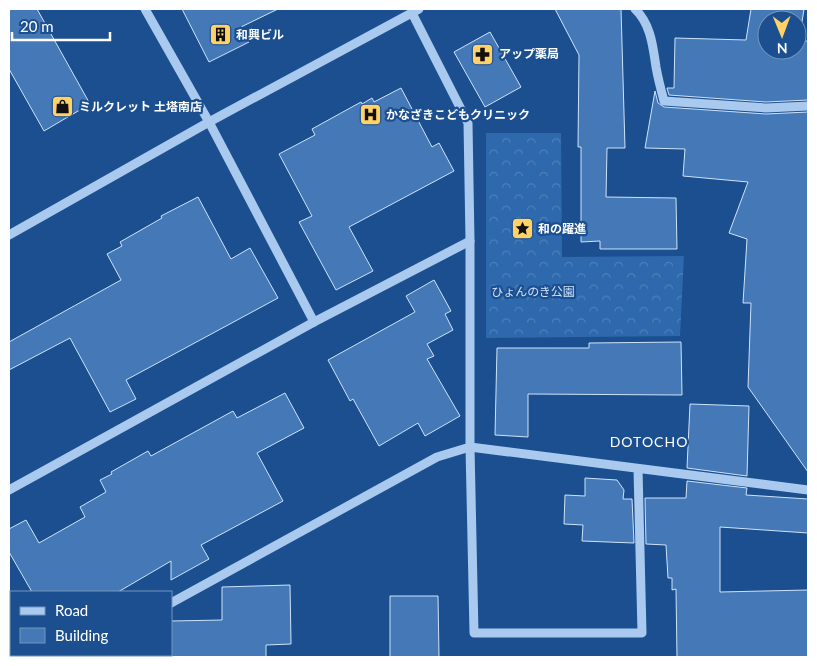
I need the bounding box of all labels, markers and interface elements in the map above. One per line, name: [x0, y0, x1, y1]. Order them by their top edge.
scale bar: [12, 10, 110, 42]
north arrow: [757, 10, 807, 60]
text: 20 m: [20, 17, 54, 35]
building icon: 和興ビル: [208, 23, 232, 47]
place label: 和興ビル: [236, 27, 284, 42]
text: N: [777, 40, 788, 57]
pharmacy icon: アップ薬局: [471, 42, 495, 66]
place label: アップ薬局: [499, 46, 559, 61]
shop icon: ミルクレット 土塔南店: [51, 95, 75, 119]
place label: ミルクレット 土塔南店: [79, 99, 202, 114]
hospital icon: かなざきこどもクリニック: [358, 103, 382, 127]
place label: かなざきこどもクリニック: [386, 107, 530, 122]
place icon: 和の躍進: [510, 217, 534, 241]
place label: 和の躍進: [538, 221, 586, 236]
park label: ひょんのき公園: [491, 284, 575, 299]
district label: DOTOCHO: [610, 433, 688, 450]
legend: [10, 591, 172, 656]
text: Road: [55, 601, 88, 619]
text: Building: [55, 626, 108, 644]

